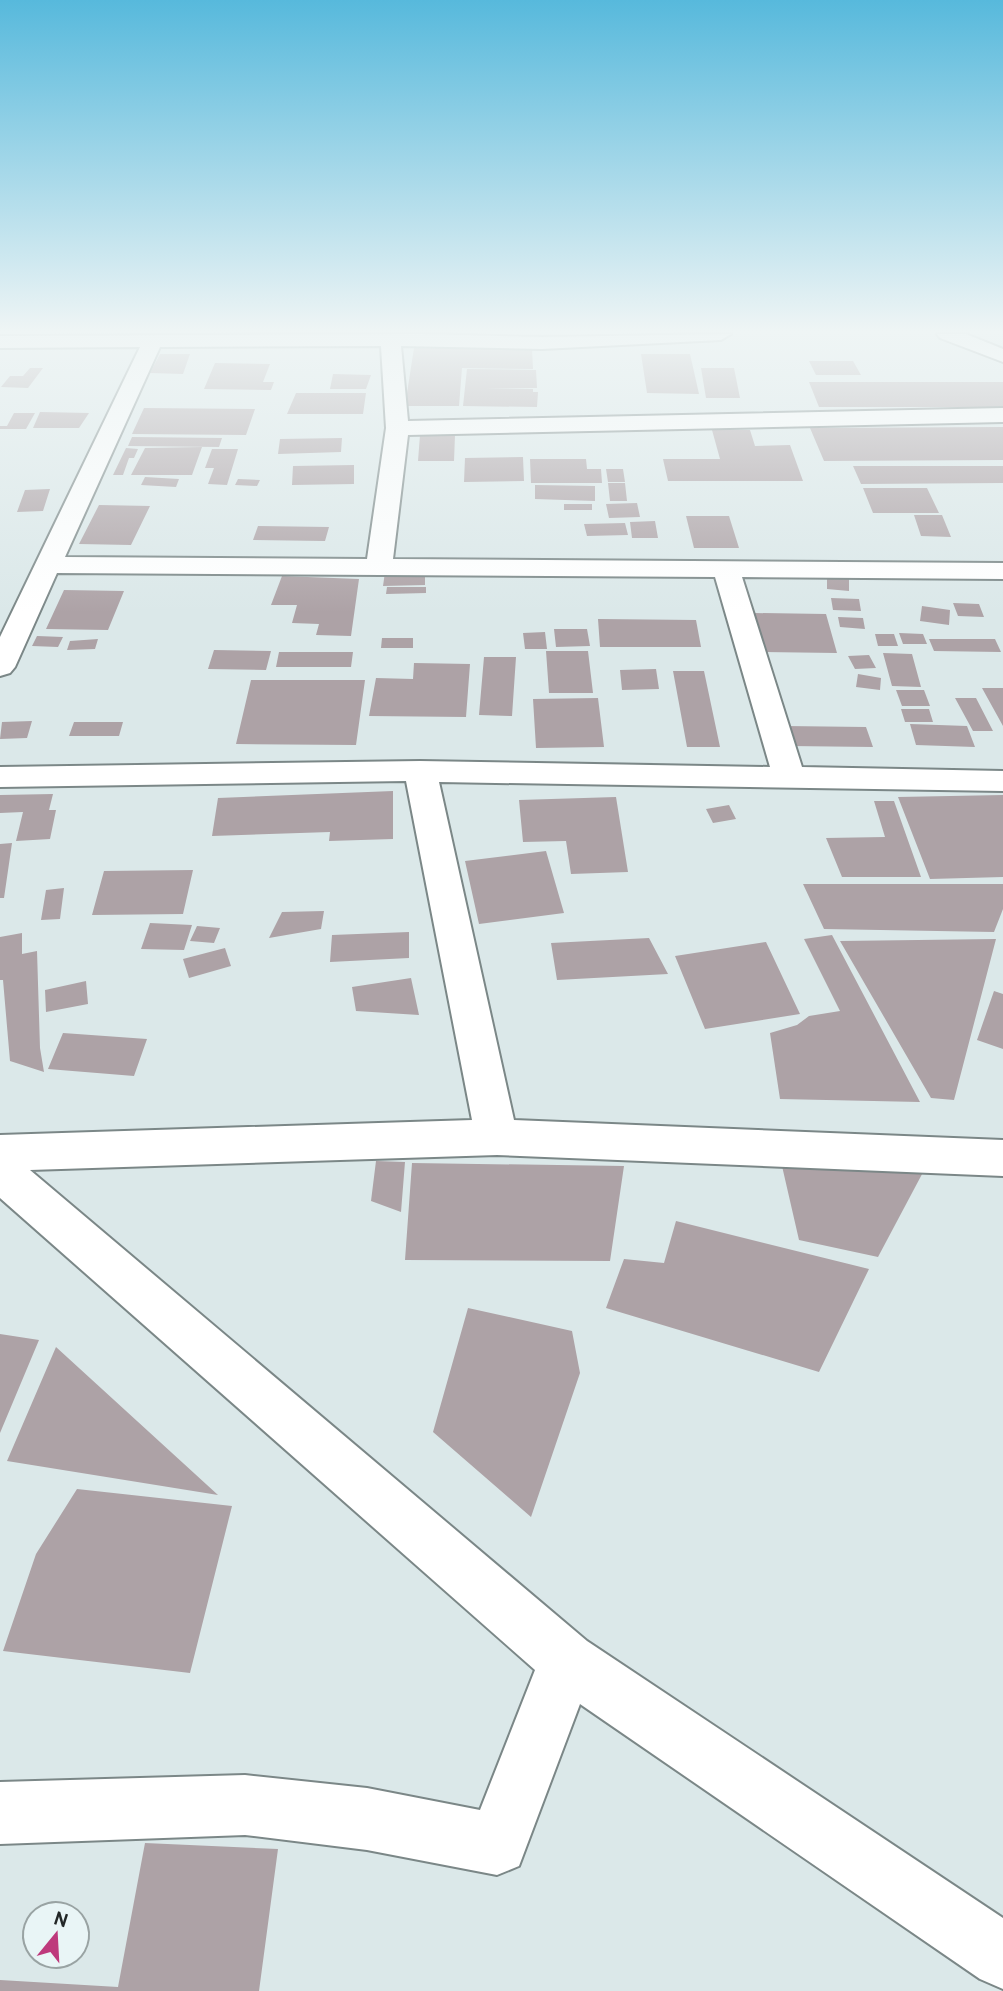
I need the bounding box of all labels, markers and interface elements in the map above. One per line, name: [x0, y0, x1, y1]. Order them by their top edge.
north arrow: [21, 1900, 91, 1970]
text: N: [50, 1907, 71, 1934]

